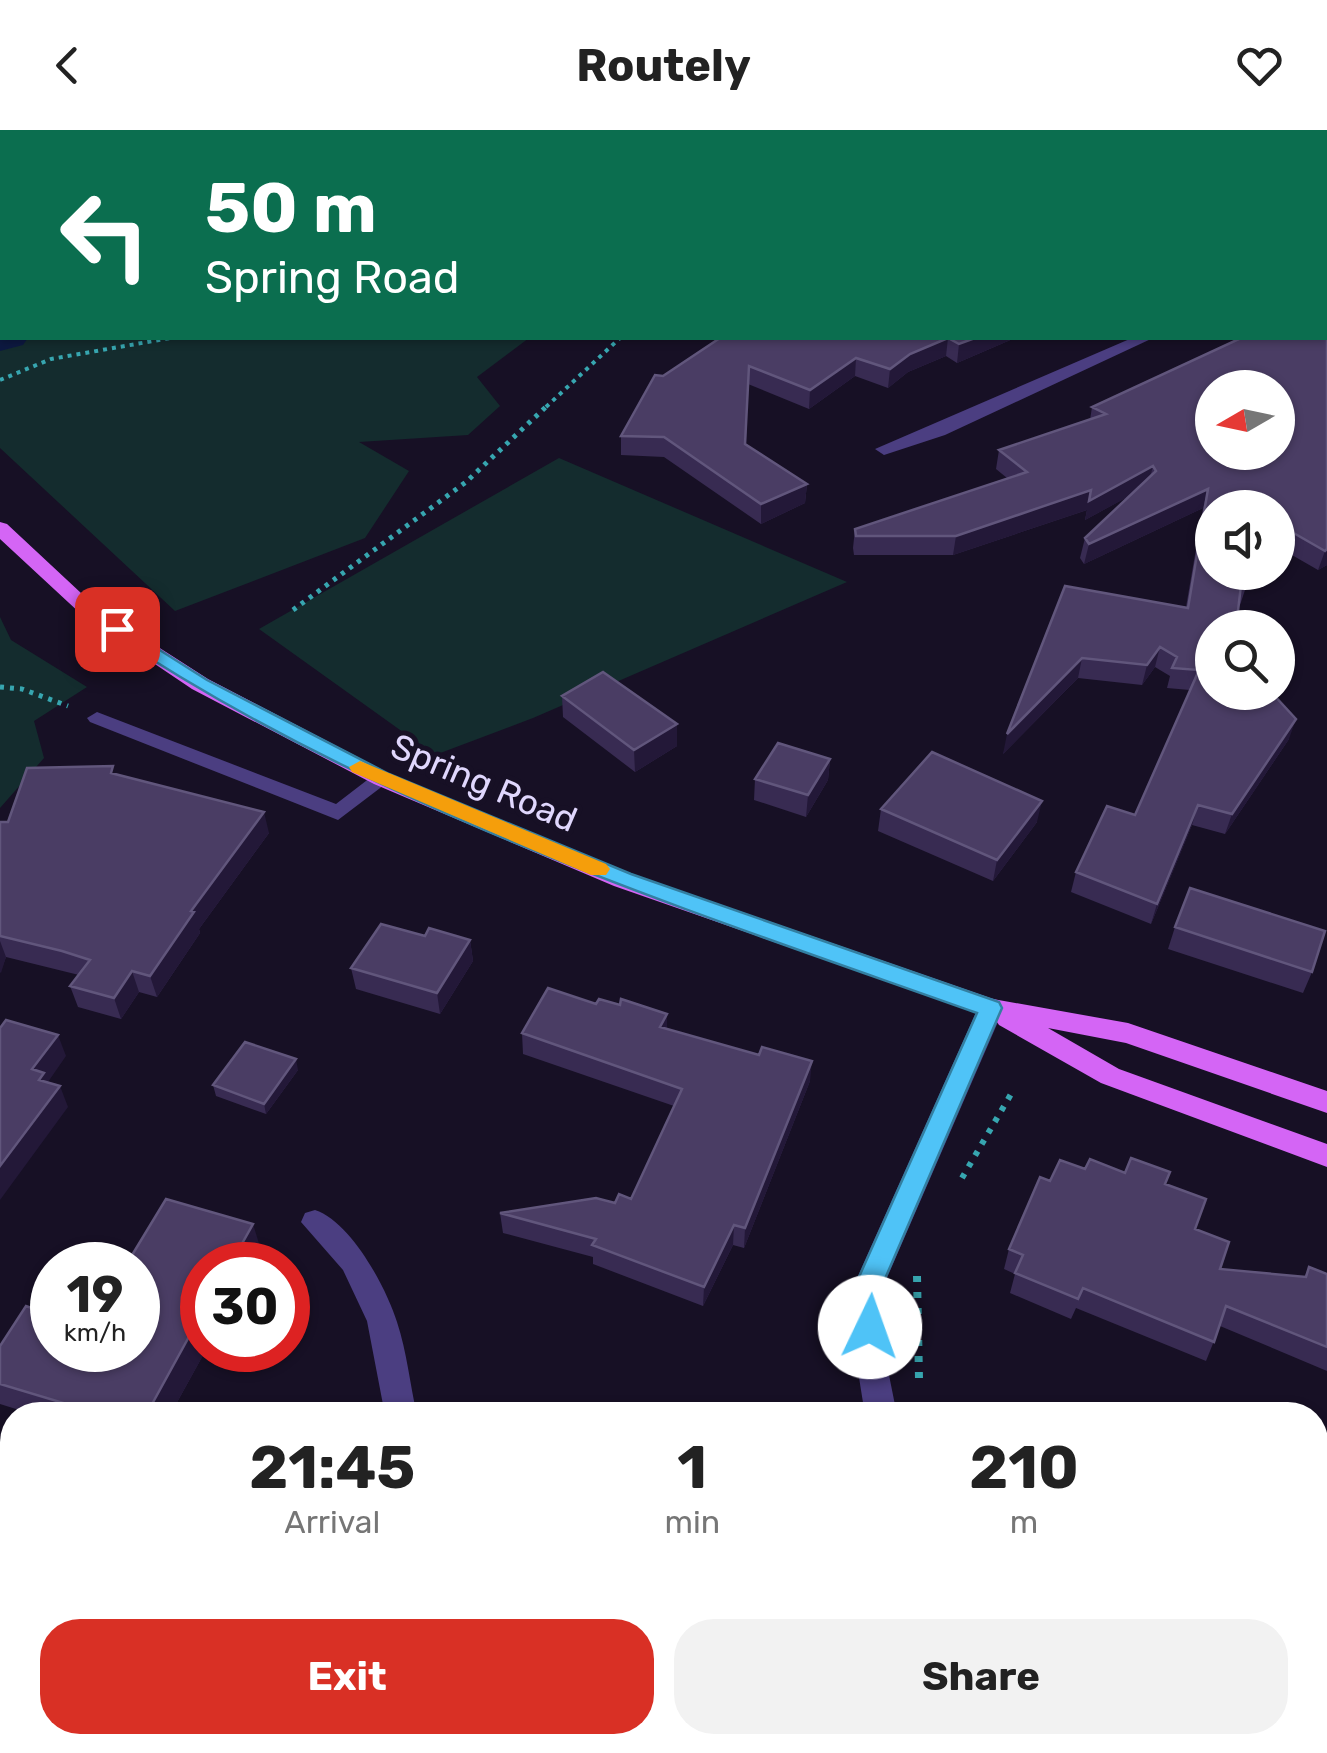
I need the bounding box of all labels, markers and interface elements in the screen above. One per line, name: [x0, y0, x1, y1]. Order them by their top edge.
icon: back: [40, 38, 95, 93]
icon: heart: [1232, 38, 1287, 93]
text: Routely: [576, 39, 751, 92]
text: 50 m: [205, 167, 377, 250]
icon: left: [40, 170, 170, 300]
text: Spring Road: [205, 251, 460, 304]
north arrow: [1195, 370, 1295, 470]
map controls: [1195, 370, 1295, 710]
button: sound: [1195, 490, 1295, 590]
pin: [75, 587, 160, 672]
icon: arrive: [90, 602, 145, 657]
button: search: [1195, 610, 1295, 710]
street label: Spring Road: [385, 725, 583, 841]
speed limit sign: 30: [180, 1242, 310, 1372]
text: 19: [67, 1265, 123, 1325]
position arrow: [818, 1275, 922, 1379]
text: km/h: [64, 1318, 126, 1347]
text: 21:45: [249, 1432, 415, 1503]
text: 1: [677, 1432, 707, 1503]
text: 210: [969, 1432, 1079, 1503]
text: Arrival: [284, 1503, 380, 1541]
text: min: [664, 1503, 720, 1541]
text: m: [1010, 1503, 1038, 1541]
button: Exit: [40, 1619, 654, 1734]
button: Share: [674, 1619, 1288, 1734]

